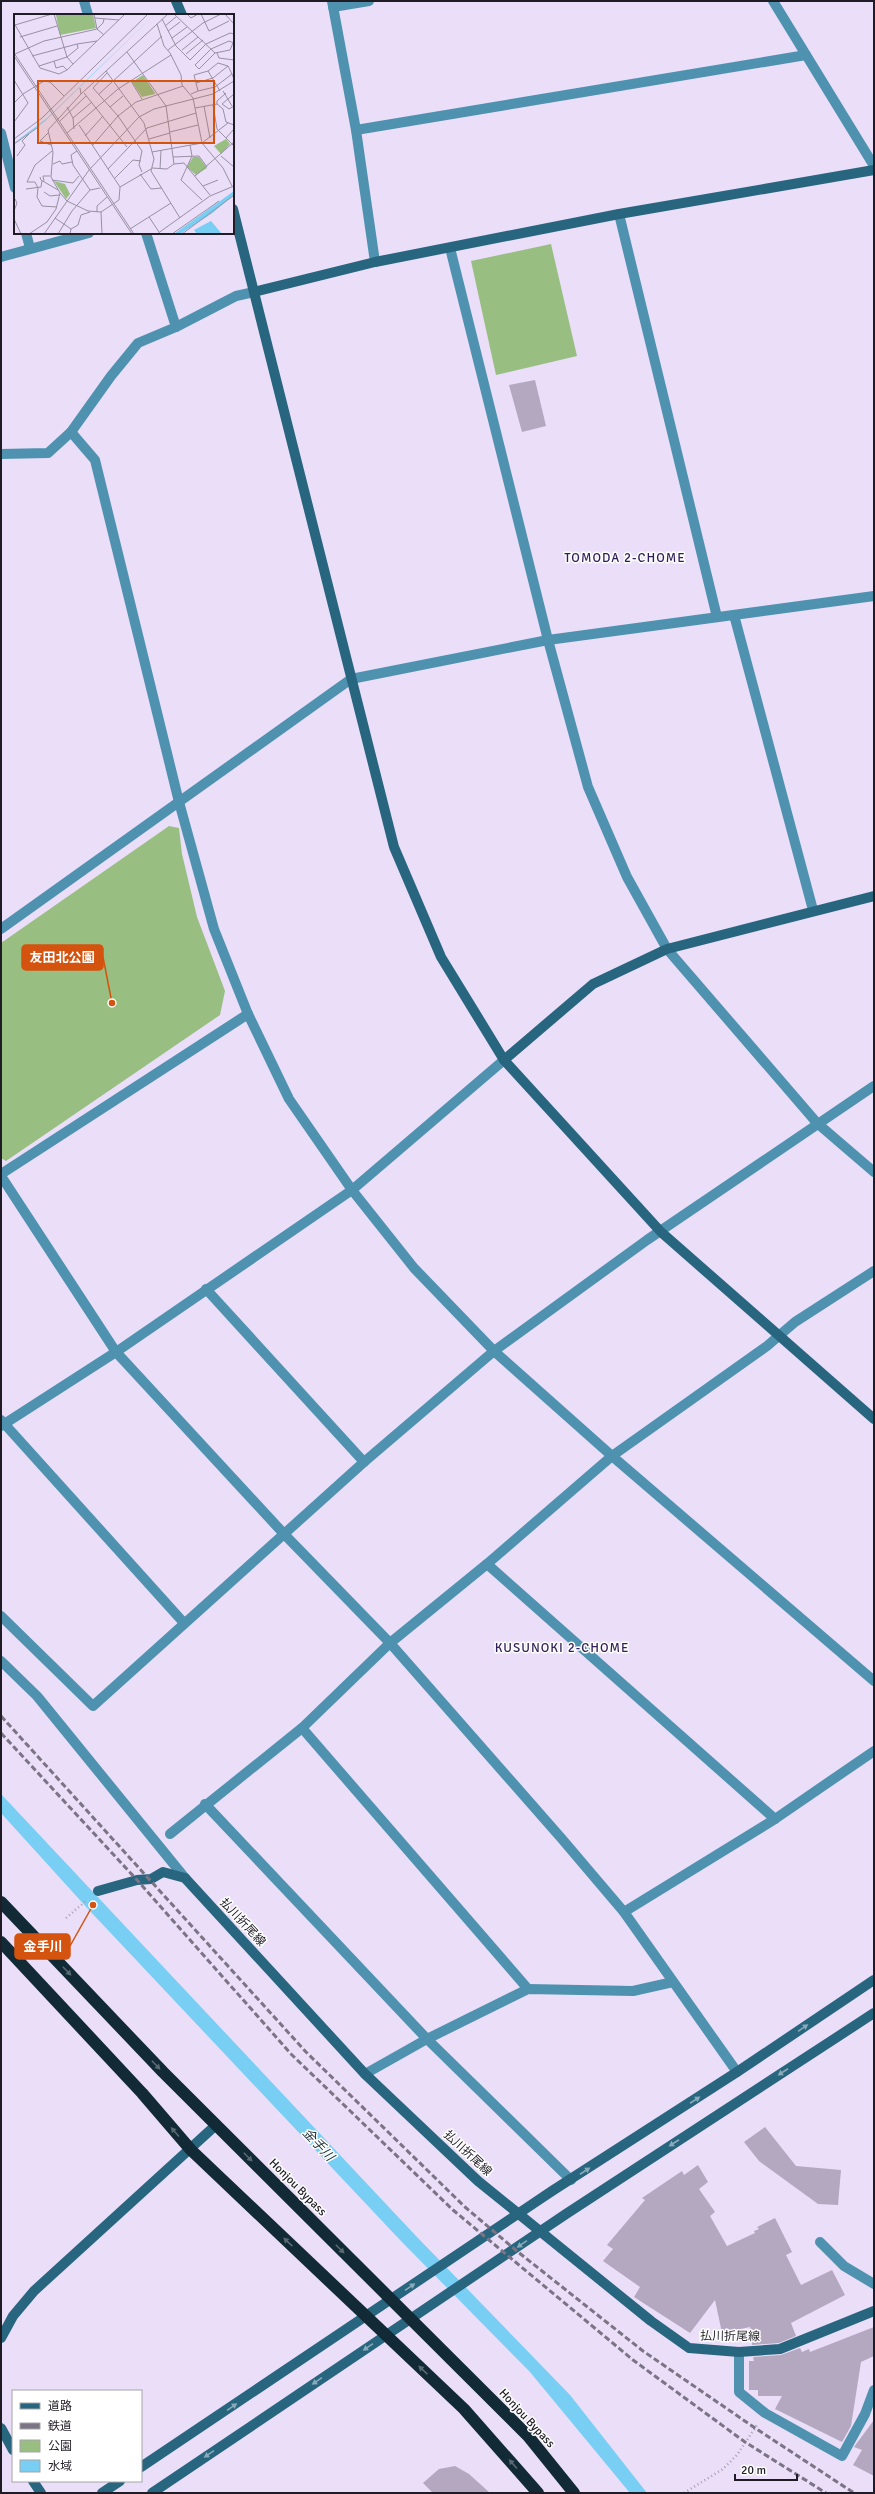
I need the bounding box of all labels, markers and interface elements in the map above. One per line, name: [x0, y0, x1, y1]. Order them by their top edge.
inset map: [14, 14, 234, 234]
district label: TOMODA 2-CHOME: [564, 550, 686, 566]
callout: 友田北公園: [22, 945, 103, 970]
text: 友田北公園: [29, 950, 95, 966]
district label: KUSUNOKI 2-CHOME: [495, 1640, 629, 1656]
street label: 払川折尾線: [217, 1895, 269, 1949]
callout: 金手川: [15, 1934, 70, 1959]
text: 金手川: [23, 1939, 63, 1955]
one-way arrow: [62, 1966, 71, 1976]
one-way arrow: [798, 2024, 808, 2032]
one-way arrow: [152, 2060, 161, 2070]
one-way arrow: [778, 2068, 788, 2076]
one-way arrow: [689, 2096, 700, 2104]
water label: 金手川: [299, 2125, 339, 2166]
one-way arrow: [171, 2127, 180, 2136]
street label: 払川折尾線: [441, 2127, 495, 2179]
one-way arrow: [668, 2140, 680, 2147]
one-way arrow: [243, 2152, 253, 2162]
street label: Honjou Bypass: [266, 2155, 330, 2219]
one-way arrow: [580, 2167, 591, 2175]
one-way arrow: [283, 2237, 293, 2247]
one-way arrow: [516, 2240, 528, 2247]
one-way arrow: [335, 2244, 345, 2254]
one-way arrow: [404, 2283, 415, 2291]
street label: 払川折尾線: [700, 2328, 760, 2345]
one-way arrow: [362, 2343, 373, 2351]
one-way arrow: [418, 2365, 428, 2375]
one-way arrow: [311, 2378, 323, 2385]
street label: Honjou Bypass: [495, 2386, 558, 2451]
legend: [12, 2390, 142, 2482]
text: 道路: [48, 2399, 72, 2414]
one-way arrow: [226, 2403, 237, 2410]
text: 鉄道: [48, 2419, 72, 2434]
text: 公園: [48, 2439, 72, 2454]
one-way arrow: [204, 2450, 214, 2458]
scale bar: [735, 2456, 797, 2482]
text: 水域: [48, 2459, 72, 2474]
one-way arrow: [508, 2459, 517, 2469]
text: 20 m: [741, 2463, 766, 2478]

